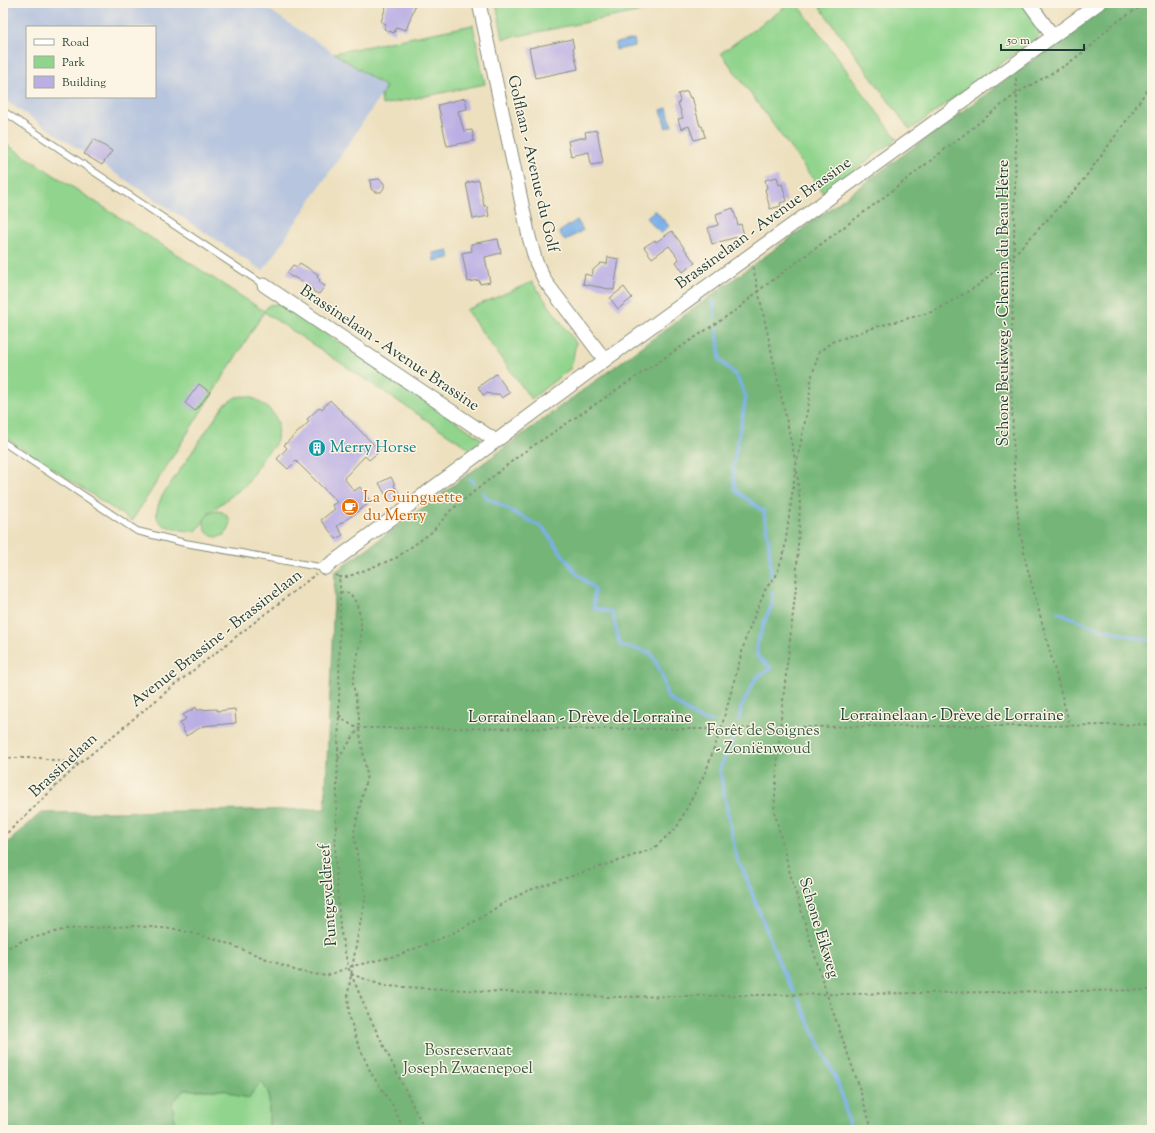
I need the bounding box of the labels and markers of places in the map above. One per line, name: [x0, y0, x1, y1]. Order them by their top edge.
place label: Merry Horse: [330, 437, 416, 460]
building icon: Merry Horse: [307, 438, 327, 458]
place label: La Guinguette du Merry: [363, 487, 462, 528]
cafe icon: La Guinguette du Merry: [340, 497, 360, 517]

